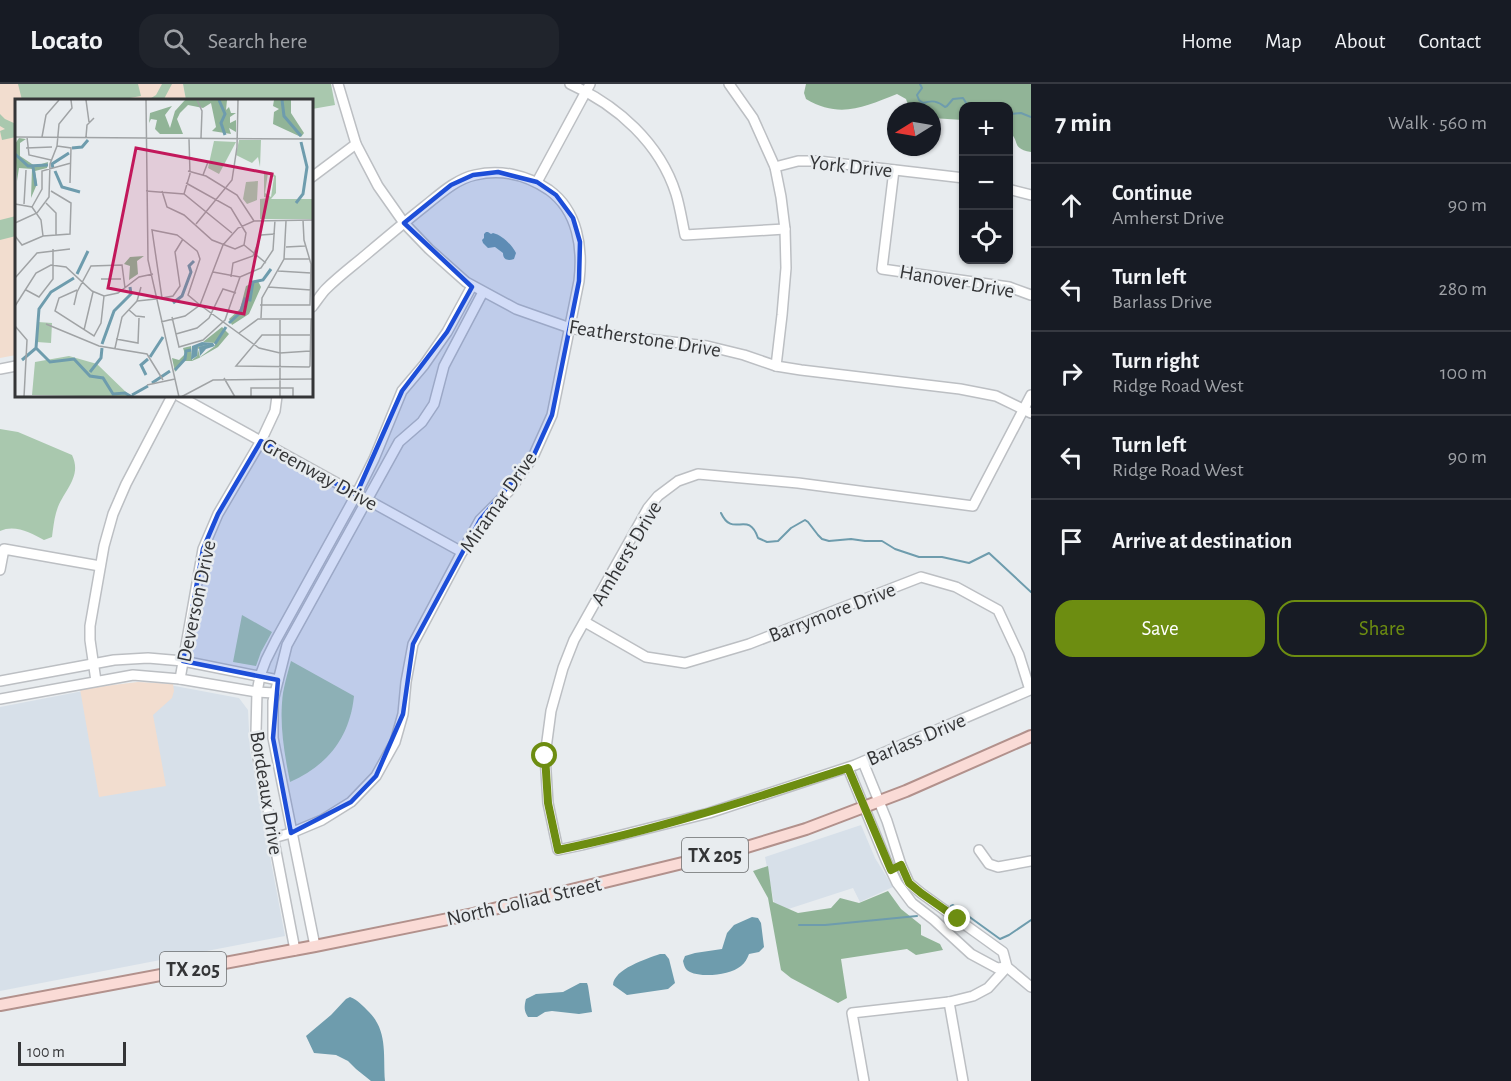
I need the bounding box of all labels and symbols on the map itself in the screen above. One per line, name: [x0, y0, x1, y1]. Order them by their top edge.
inset map: [15, 99, 314, 398]
north arrow: [887, 102, 941, 156]
street label: York Drive: [808, 152, 894, 181]
street label: Hanover Drive: [898, 261, 1016, 302]
street label: Featherstone Drive: [567, 316, 723, 361]
street label: Greenway Drive: [259, 434, 381, 515]
street label: Miramar Drive: [456, 448, 541, 557]
street label: Amherst Drive: [587, 497, 666, 609]
street label: Deverson Drive: [173, 538, 220, 664]
street label: Barrymore Drive: [766, 579, 899, 646]
street label: Barlass Drive: [864, 709, 969, 770]
street label: Bordeaux Drive: [246, 730, 287, 857]
route start: [531, 742, 557, 768]
road number: TX 205: [682, 838, 748, 872]
street label: North Goliad Street: [445, 873, 604, 930]
route end: [944, 905, 970, 931]
road number: TX 205: [160, 952, 226, 986]
scale bar: [18, 1039, 126, 1066]

